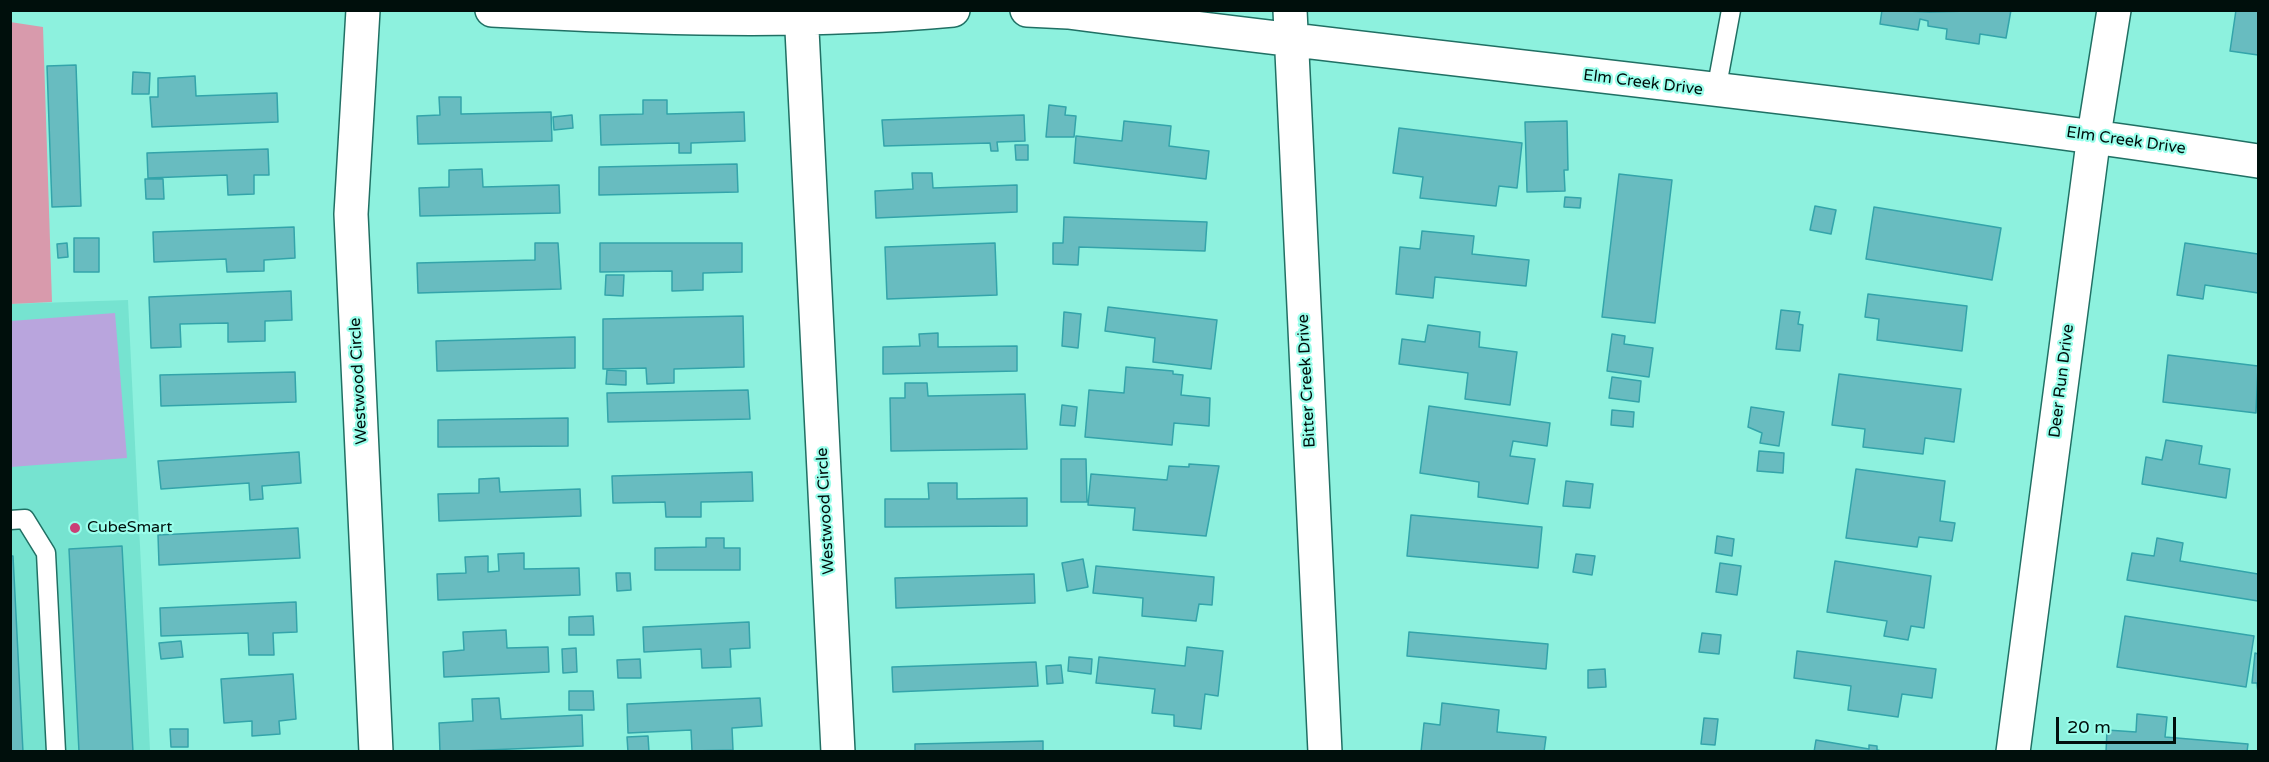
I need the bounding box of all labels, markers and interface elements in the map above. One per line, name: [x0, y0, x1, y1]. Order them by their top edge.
street label: Elm Creek Drive: [1582, 66, 1704, 100]
street label: Elm Creek Drive: [2065, 123, 2187, 159]
street label: Bitter Creek Drive: [1294, 314, 1320, 448]
street label: Westwood Circle: [346, 317, 372, 445]
street label: Deer Run Drive: [2045, 323, 2079, 439]
street label: Westwood Circle: [813, 447, 839, 575]
place label: CubeSmart: [87, 518, 172, 538]
marker: CubeSmart: [68, 521, 82, 535]
scale bar: [2059, 705, 2179, 743]
text: 20 m: [2067, 716, 2111, 738]

